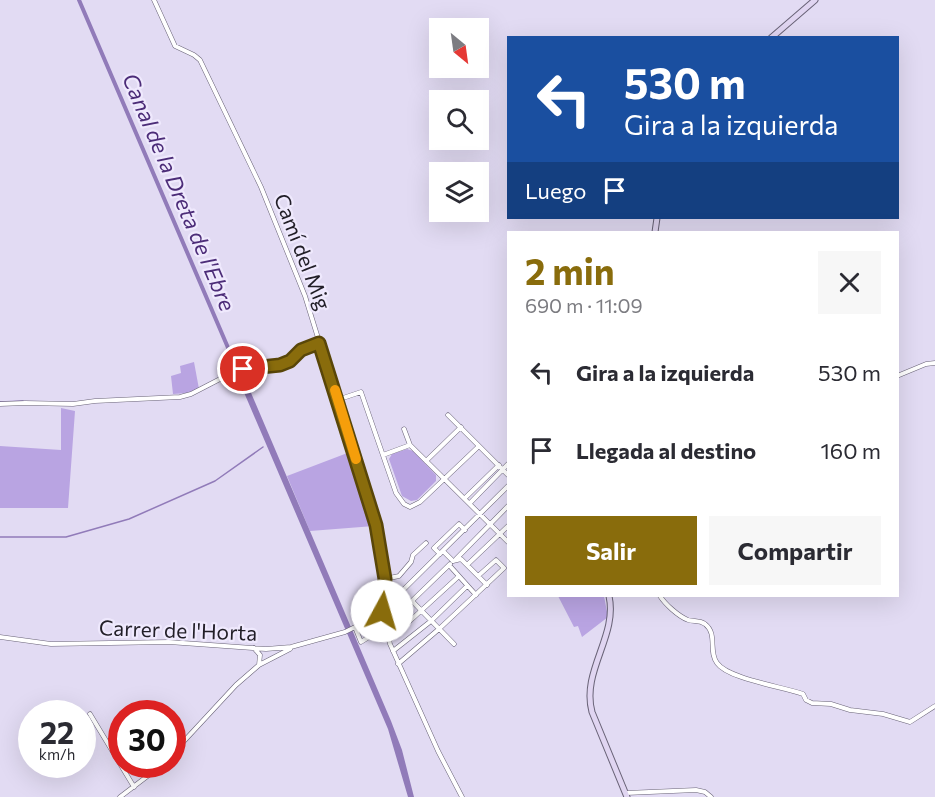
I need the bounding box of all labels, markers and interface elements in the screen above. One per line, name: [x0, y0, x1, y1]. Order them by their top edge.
north arrow: [429, 18, 489, 78]
map controls: [429, 18, 489, 222]
text: 530 m: [624, 56, 746, 108]
icon: left: [525, 60, 603, 138]
water label: Canal de la Dreta de l'Ebre: [117, 69, 242, 315]
button: search: [429, 90, 489, 150]
text: Gira a la izquierda: [624, 108, 838, 141]
button: layers: [429, 162, 489, 222]
icon: arrive: [598, 174, 631, 207]
text: Luego: [525, 177, 586, 204]
street label: Camí del Mig: [270, 190, 337, 313]
text: 2 min: [525, 248, 615, 292]
button: close: [818, 251, 881, 314]
text: 690 m · 11:09: [525, 293, 643, 317]
pin: [217, 343, 268, 394]
icon: arrive: [226, 352, 259, 385]
icon: left: [525, 356, 558, 389]
text: Gira a la izquierda: [576, 359, 754, 386]
text: 530 m: [818, 359, 881, 386]
icon: arrive: [525, 434, 558, 467]
text: Llegada al destino: [576, 437, 756, 464]
text: 160 m: [820, 437, 881, 464]
button: Salir: [525, 516, 697, 585]
button: Compartir: [709, 516, 881, 585]
position arrow: [350, 579, 414, 643]
street label: Carrer de l'Horta: [98, 614, 258, 645]
speed limit sign: 30: [108, 700, 186, 778]
text: 22: [40, 713, 74, 750]
text: km/h: [39, 745, 75, 763]

